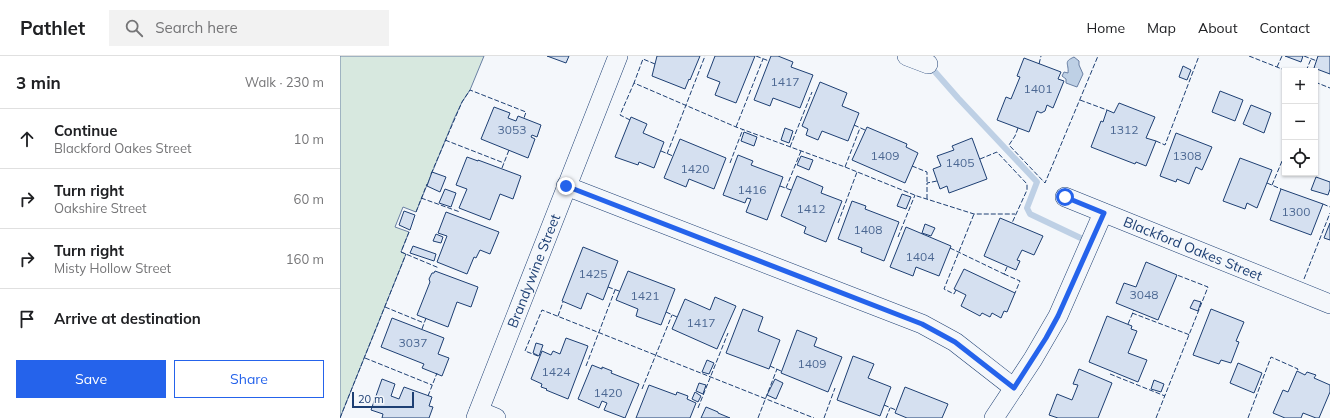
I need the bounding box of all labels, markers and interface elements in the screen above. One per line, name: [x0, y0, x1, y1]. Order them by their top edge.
search box: [109, 10, 389, 46]
text: Pathlet: [20, 16, 85, 40]
icon: search: [123, 17, 145, 39]
text: Search here: [155, 18, 238, 37]
text: Home: [1086, 19, 1125, 37]
text: Map: [1147, 19, 1176, 37]
text: About: [1198, 19, 1238, 37]
text: Contact: [1260, 19, 1310, 37]
map controls: [1282, 68, 1318, 176]
button: +: [1282, 68, 1318, 104]
text: 3 min: [16, 72, 61, 93]
text: Walk · 230 m: [245, 74, 324, 90]
house number: 1417: [771, 74, 799, 89]
house number: 1401: [1024, 81, 1052, 96]
button: −: [1282, 104, 1318, 140]
text: Continue: [54, 121, 117, 140]
house number: 3053: [498, 122, 526, 137]
house number: 1312: [1110, 122, 1138, 137]
icon: ahead: [16, 128, 38, 150]
text: 10 m: [294, 131, 324, 147]
text: Blackford Oakes Street: [54, 140, 192, 156]
button: locate: [1282, 140, 1318, 176]
house number: 1409: [871, 148, 899, 163]
house number: 1308: [1173, 148, 1201, 163]
house number: 1405: [946, 155, 974, 170]
house number: 1420: [681, 161, 709, 176]
route end: [557, 177, 575, 195]
text: Turn right: [54, 181, 124, 200]
house number: 1416: [738, 182, 766, 197]
icon: right: [16, 188, 38, 210]
route start: [1056, 188, 1074, 206]
text: 60 m: [294, 191, 324, 207]
text: Oakshire Street: [54, 200, 147, 216]
house number: 1412: [797, 201, 825, 216]
house number: 1300: [1282, 204, 1310, 219]
street label: Brandywine Street: [503, 211, 564, 331]
street label: Blackford Oakes Street: [1121, 213, 1265, 285]
house number: 1408: [854, 222, 882, 237]
text: Turn right: [54, 241, 124, 260]
icon: right: [16, 248, 38, 270]
house number: 1404: [906, 249, 934, 264]
text: 160 m: [286, 251, 324, 267]
text: Misty Hollow Street: [54, 260, 171, 276]
house number: 1425: [579, 266, 607, 281]
house number: 3048: [1130, 287, 1158, 302]
house number: 1421: [631, 288, 659, 303]
icon: arrive: [16, 308, 38, 330]
text: Arrive at destination: [54, 309, 201, 328]
house number: 1417: [687, 315, 715, 330]
house number: 3037: [399, 335, 427, 350]
house number: 1409: [798, 356, 826, 371]
button: Save: [16, 360, 166, 398]
button: Share: [174, 360, 324, 398]
house number: 1424: [542, 364, 570, 379]
house number: 1420: [594, 385, 622, 400]
scale bar: [352, 390, 414, 409]
text: 20 m: [358, 392, 384, 406]

